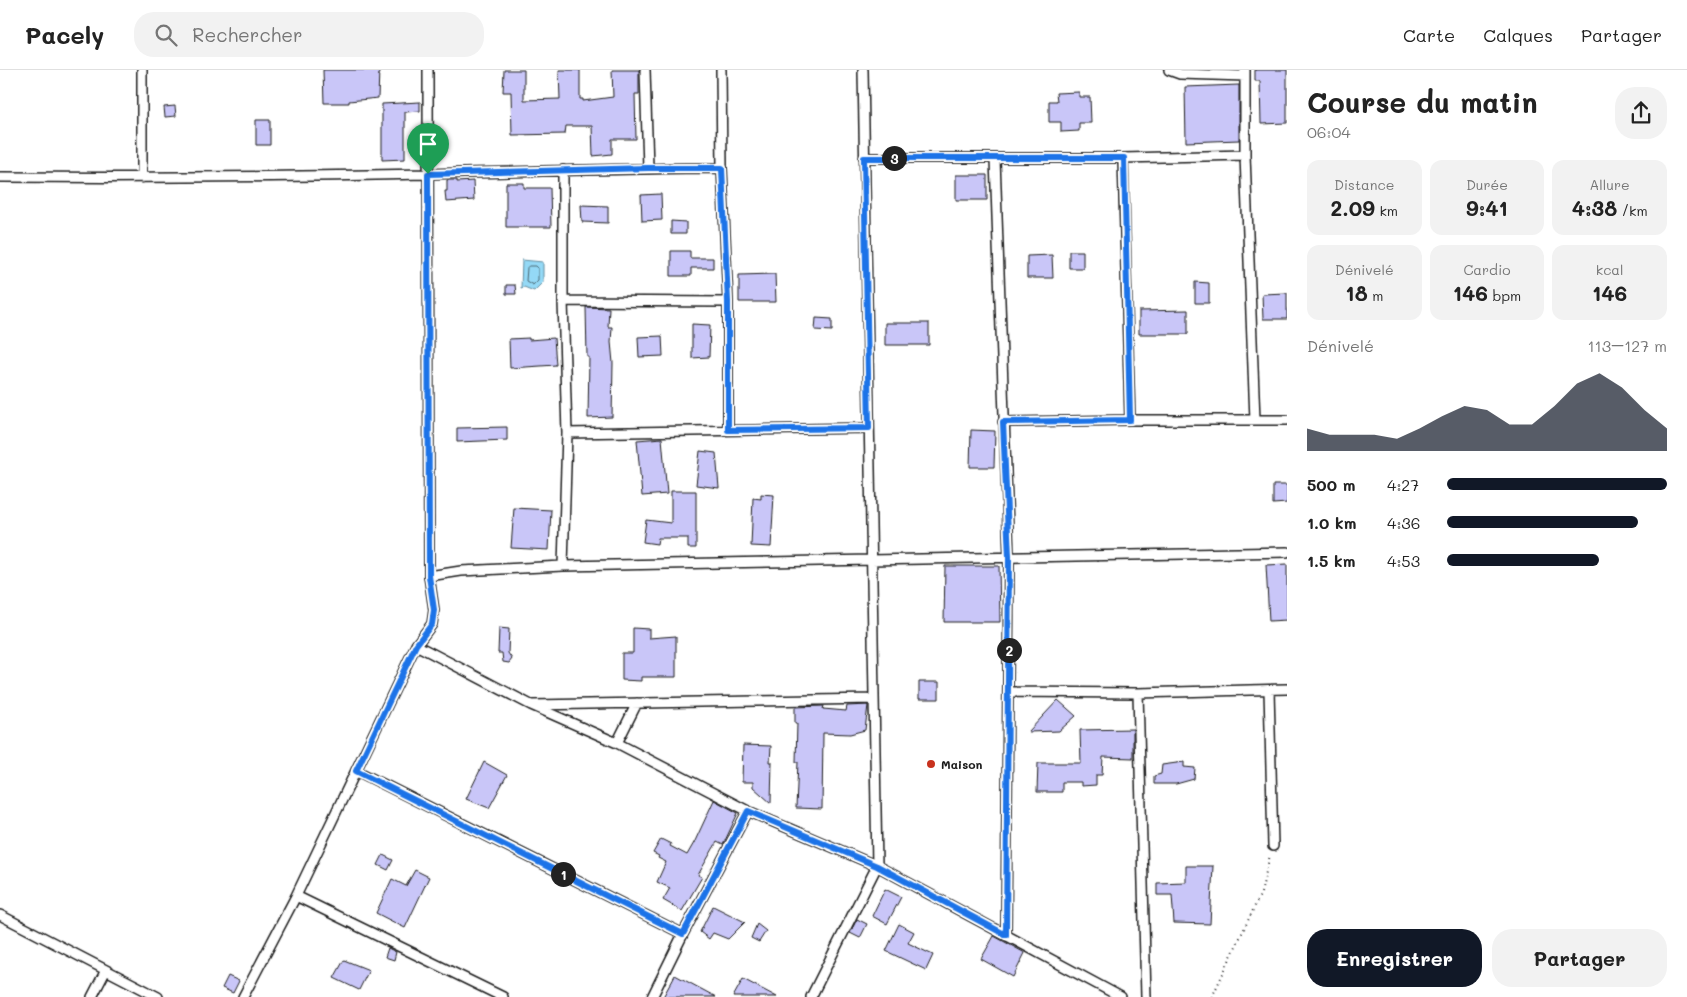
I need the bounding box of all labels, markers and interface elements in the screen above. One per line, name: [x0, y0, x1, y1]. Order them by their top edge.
search box: [134, 12, 484, 57]
text: Pacely: [25, 19, 104, 50]
icon: search: [152, 21, 180, 49]
text: Rechercher: [192, 22, 303, 47]
text: Carte: [1403, 23, 1455, 47]
text: Calques: [1483, 23, 1553, 47]
text: Partager: [1581, 23, 1662, 47]
text: Course du matin: [1307, 84, 1538, 120]
button: share: [1615, 87, 1667, 139]
text: 06:04: [1307, 121, 1351, 142]
pin: [407, 123, 449, 174]
icon: arrive: [414, 130, 442, 158]
pin: 3: [882, 146, 906, 170]
text: 3: [890, 149, 899, 168]
text: Distance: [1334, 175, 1394, 194]
text: Durée: [1466, 175, 1508, 194]
text: Allure: [1590, 175, 1630, 194]
text: 2.09: [1331, 194, 1375, 221]
text: 9:41: [1466, 194, 1508, 221]
text: 4:38: [1572, 194, 1617, 221]
text: km: [1375, 201, 1398, 220]
text: /km: [1617, 201, 1648, 220]
text: Dénivelé: [1335, 260, 1394, 279]
text: Cardio: [1463, 260, 1511, 279]
text: kcal: [1596, 260, 1624, 279]
text: 18: [1345, 279, 1368, 306]
text: 146: [1453, 279, 1488, 306]
text: 146: [1592, 279, 1627, 306]
text: m: [1368, 286, 1383, 305]
text: bpm: [1488, 286, 1521, 305]
text: Dénivelé: [1307, 335, 1374, 356]
text: 113–127 m: [1587, 335, 1667, 356]
text: 500 m: [1307, 474, 1355, 495]
text: 4:27: [1387, 474, 1419, 495]
text: 1.0 km: [1307, 512, 1356, 533]
text: 4:36: [1387, 512, 1420, 533]
text: 1.5 km: [1307, 550, 1355, 571]
text: 4:53: [1387, 550, 1420, 571]
pin: 2: [996, 638, 1022, 662]
text: 2: [1006, 641, 1013, 660]
place label: Maison: [941, 756, 982, 772]
marker: Maison: [925, 758, 937, 770]
pin: 1: [550, 862, 576, 886]
text: 1: [560, 865, 567, 884]
button: Enregistrer: [1307, 929, 1482, 987]
button: Partager: [1492, 929, 1667, 987]

